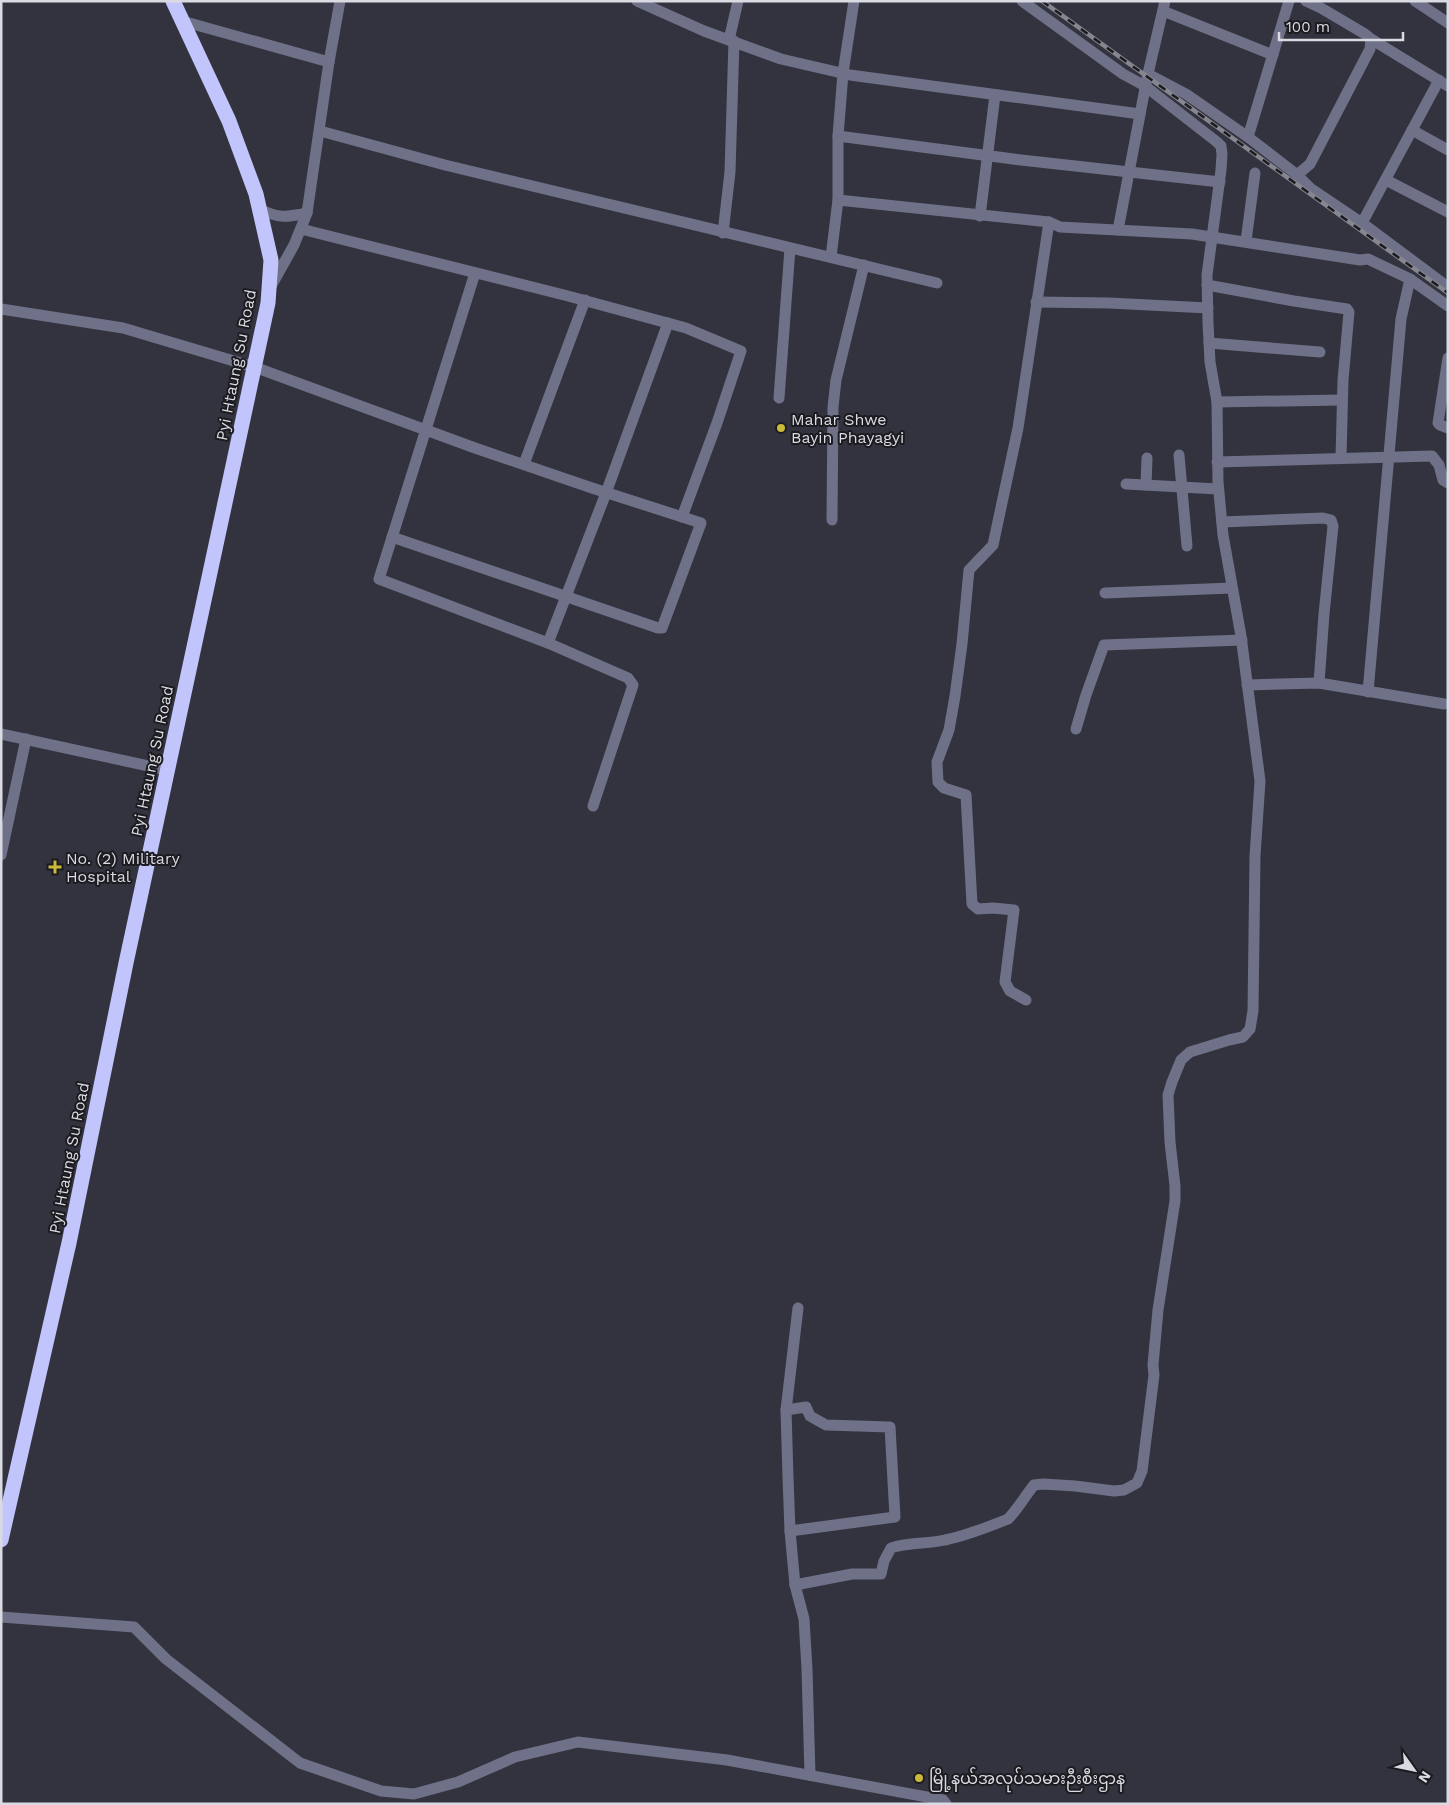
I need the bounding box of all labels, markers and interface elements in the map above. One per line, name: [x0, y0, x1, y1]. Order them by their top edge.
scale bar: [1279, 10, 1403, 42]
text: 100 m: [1286, 18, 1330, 36]
street label: Pyi Htaung Su Road: [212, 288, 260, 442]
place label: Mahar Shwe Bayin Phayagyi: [791, 410, 904, 447]
marker: Mahar Shwe Bayin Phayagyi: [775, 422, 787, 434]
street label: Pyi Htaung Su Road: [127, 684, 177, 838]
place label: No. (2) Military Hospital: [66, 849, 180, 886]
marker: No. (2) Military Hospital: [48, 860, 62, 874]
street label: Pyi Htaung Su Road: [45, 1081, 93, 1235]
north arrow: [1389, 1745, 1439, 1795]
place label: မြို့နယ်အလုပ်သမားဉီးစီးဌာန: [929, 1767, 1125, 1793]
text: N: [1415, 1768, 1434, 1786]
marker: မြို့နယ်အလုပ်သမားဉီးစီးဌာန: [913, 1772, 925, 1784]

